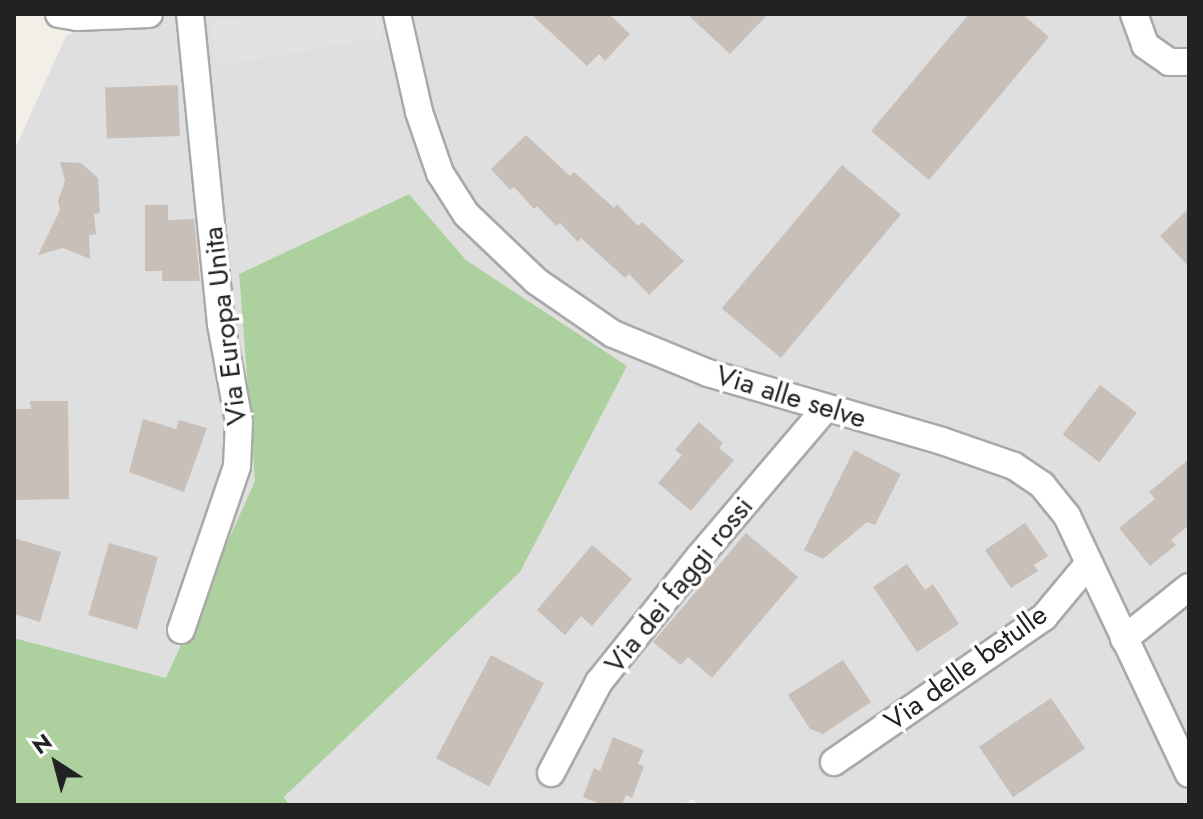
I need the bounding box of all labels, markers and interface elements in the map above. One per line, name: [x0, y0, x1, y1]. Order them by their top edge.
street label: Via Europa Unita: [196, 225, 254, 427]
street label: Via alle selve: [712, 358, 870, 436]
street label: Via dei faggi rossi: [598, 490, 760, 680]
street label: Via delle betulle: [878, 598, 1054, 738]
north arrow: [16, 723, 96, 803]
text: N: [25, 726, 58, 762]

